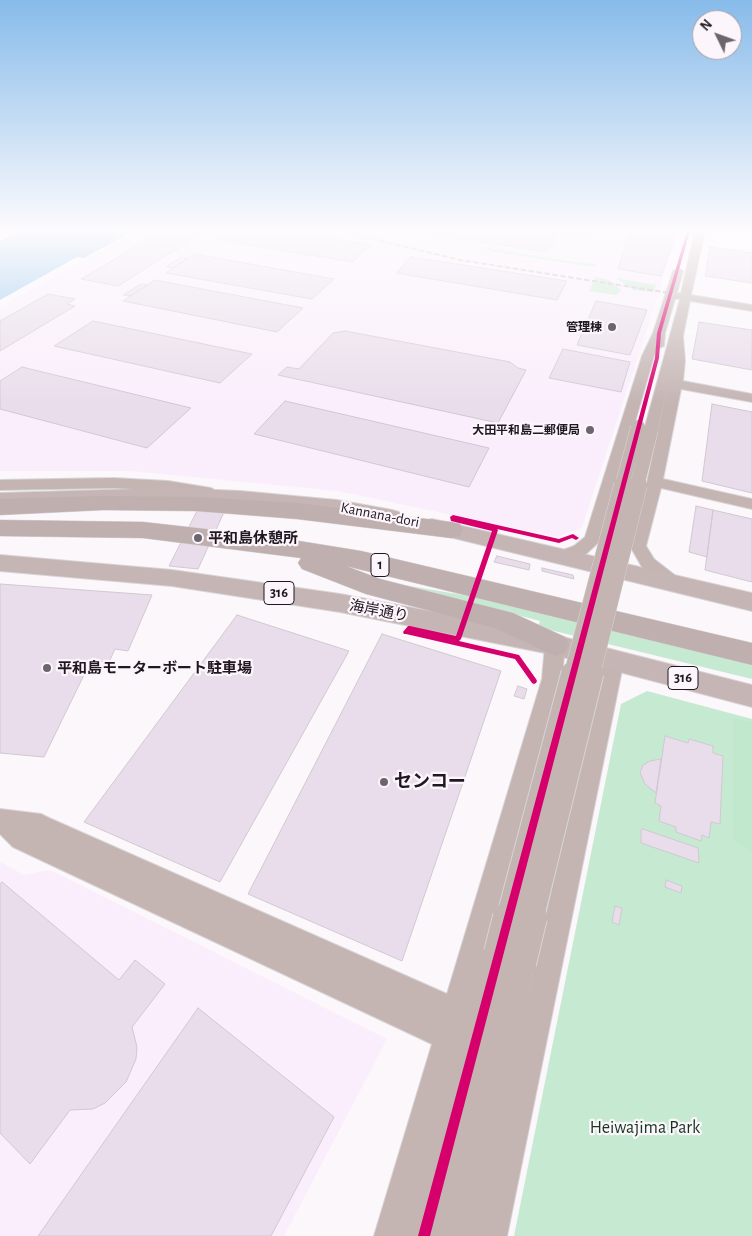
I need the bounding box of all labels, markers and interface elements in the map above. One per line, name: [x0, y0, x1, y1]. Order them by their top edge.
north arrow: [692, 10, 742, 60]
text: N: [698, 17, 715, 34]
place label: 管理棟: [566, 320, 602, 334]
marker: 管理棟: [606, 321, 618, 333]
place label: 大田平和島二郵便局: [472, 423, 580, 437]
marker: 大田平和島二郵便局: [584, 424, 596, 436]
street label: Kannana-dori: [339, 499, 421, 531]
place label: 平和島休憩所: [208, 529, 298, 547]
marker: 平和島休憩所: [192, 532, 204, 544]
road number: 1: [371, 554, 389, 576]
road number: 316: [264, 582, 294, 604]
street label: 海岸通り: [348, 596, 410, 626]
place label: 平和島モーターボート駐車場: [57, 659, 252, 677]
marker: 平和島モーターボート駐車場: [41, 662, 53, 674]
road number: 316: [668, 666, 698, 690]
place label: センコー: [394, 771, 466, 793]
marker: センコー: [378, 776, 390, 788]
park label: Heiwajima Park: [590, 1117, 700, 1139]

